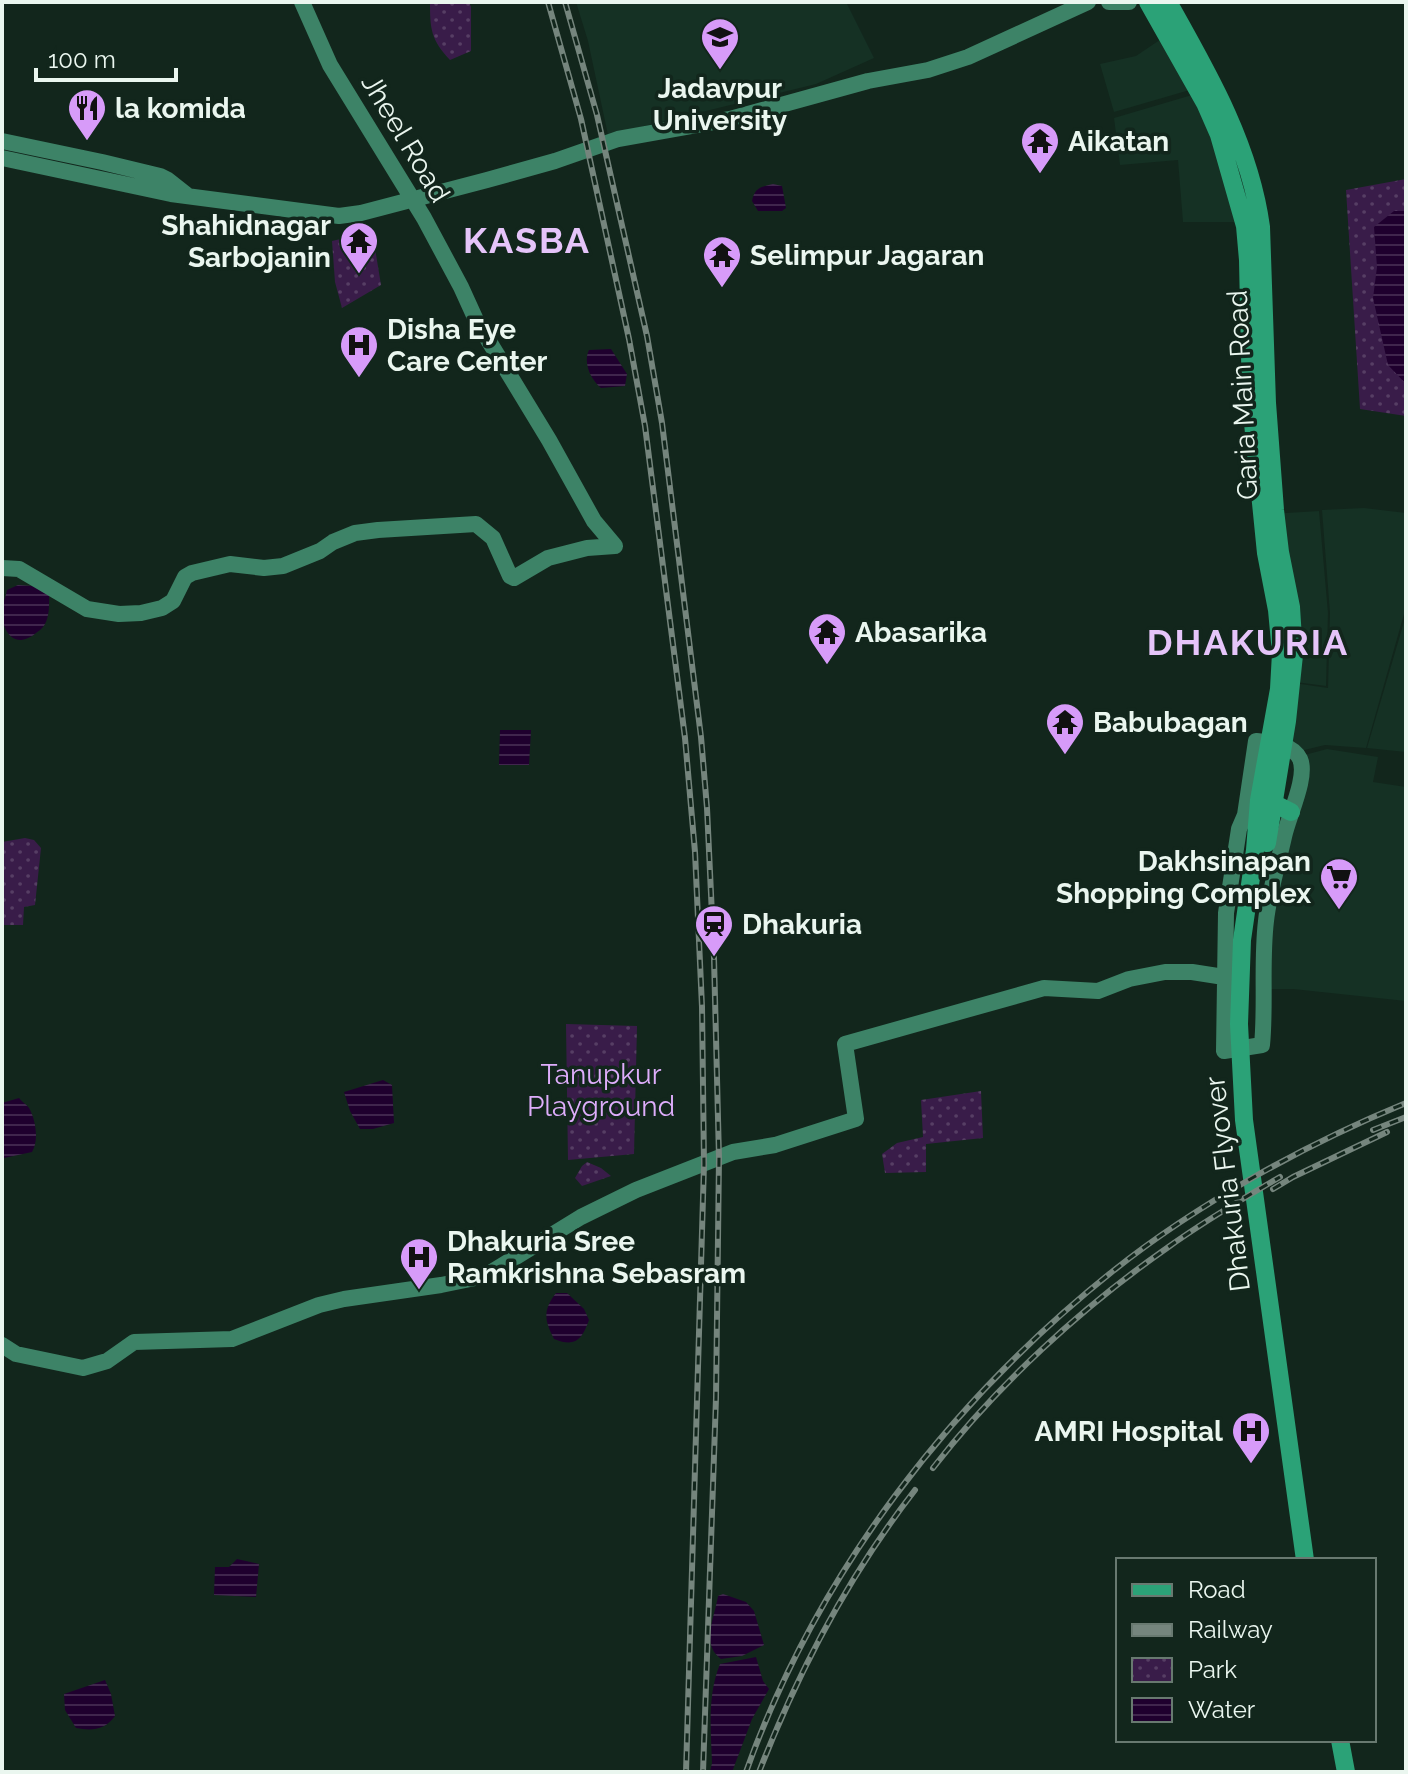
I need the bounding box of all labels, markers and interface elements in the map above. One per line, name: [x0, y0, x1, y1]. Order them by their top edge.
school or university icon: Jadavpur University: [699, 16, 741, 71]
scale bar: [36, 32, 176, 82]
text: 100 m: [48, 45, 116, 74]
street label: Jheel Road: [354, 68, 457, 208]
place label: Jadavpur University: [653, 72, 788, 137]
restaurant icon: la komida: [66, 87, 108, 142]
place label: la komida: [115, 92, 246, 125]
temple icon: Aikatan: [1019, 120, 1061, 175]
place label: Aikatan: [1068, 125, 1169, 158]
place label: Shahidnagar Sarbojanin: [161, 209, 331, 274]
district label: KASBA: [463, 219, 591, 261]
temple icon: Shahidnagar Sarbojanin: [338, 220, 380, 275]
temple icon: Selimpur Jagaran: [701, 234, 743, 289]
place label: Selimpur Jagaran: [750, 239, 984, 272]
street label: Garia Main Road: [1221, 289, 1264, 501]
place label: Disha Eye Care Center: [387, 313, 548, 378]
hospital icon: Disha Eye Care Center: [338, 324, 380, 379]
temple icon: Abasarika: [806, 611, 848, 666]
place label: Abasarika: [855, 616, 987, 649]
district label: DHAKURIA: [1147, 621, 1349, 663]
temple icon: Babubagan: [1044, 701, 1086, 756]
place label: Babubagan: [1093, 706, 1248, 739]
place label: Dakhsinapan Shopping Complex: [1056, 845, 1311, 910]
supermarket icon: Dakhsinapan Shopping Complex: [1318, 856, 1360, 911]
station icon: Dhakuria: [693, 903, 735, 958]
place label: Dhakuria: [742, 908, 862, 941]
park label: Tanupkur Playground: [527, 1058, 675, 1123]
street label: Dhakuria Flyover: [1198, 1074, 1257, 1293]
place label: Dhakuria Sree Ramkrishna Sebasram: [447, 1225, 746, 1290]
hospital icon: Dhakuria Sree Ramkrishna Sebasram: [398, 1236, 440, 1291]
hospital icon: AMRI Hospital: [1230, 1410, 1272, 1465]
place label: AMRI Hospital: [1035, 1415, 1223, 1448]
legend: [1116, 1558, 1376, 1742]
text: Road: [1188, 1575, 1246, 1604]
text: Railway: [1188, 1615, 1273, 1644]
text: Park: [1188, 1655, 1237, 1684]
text: Water: [1188, 1695, 1256, 1724]

